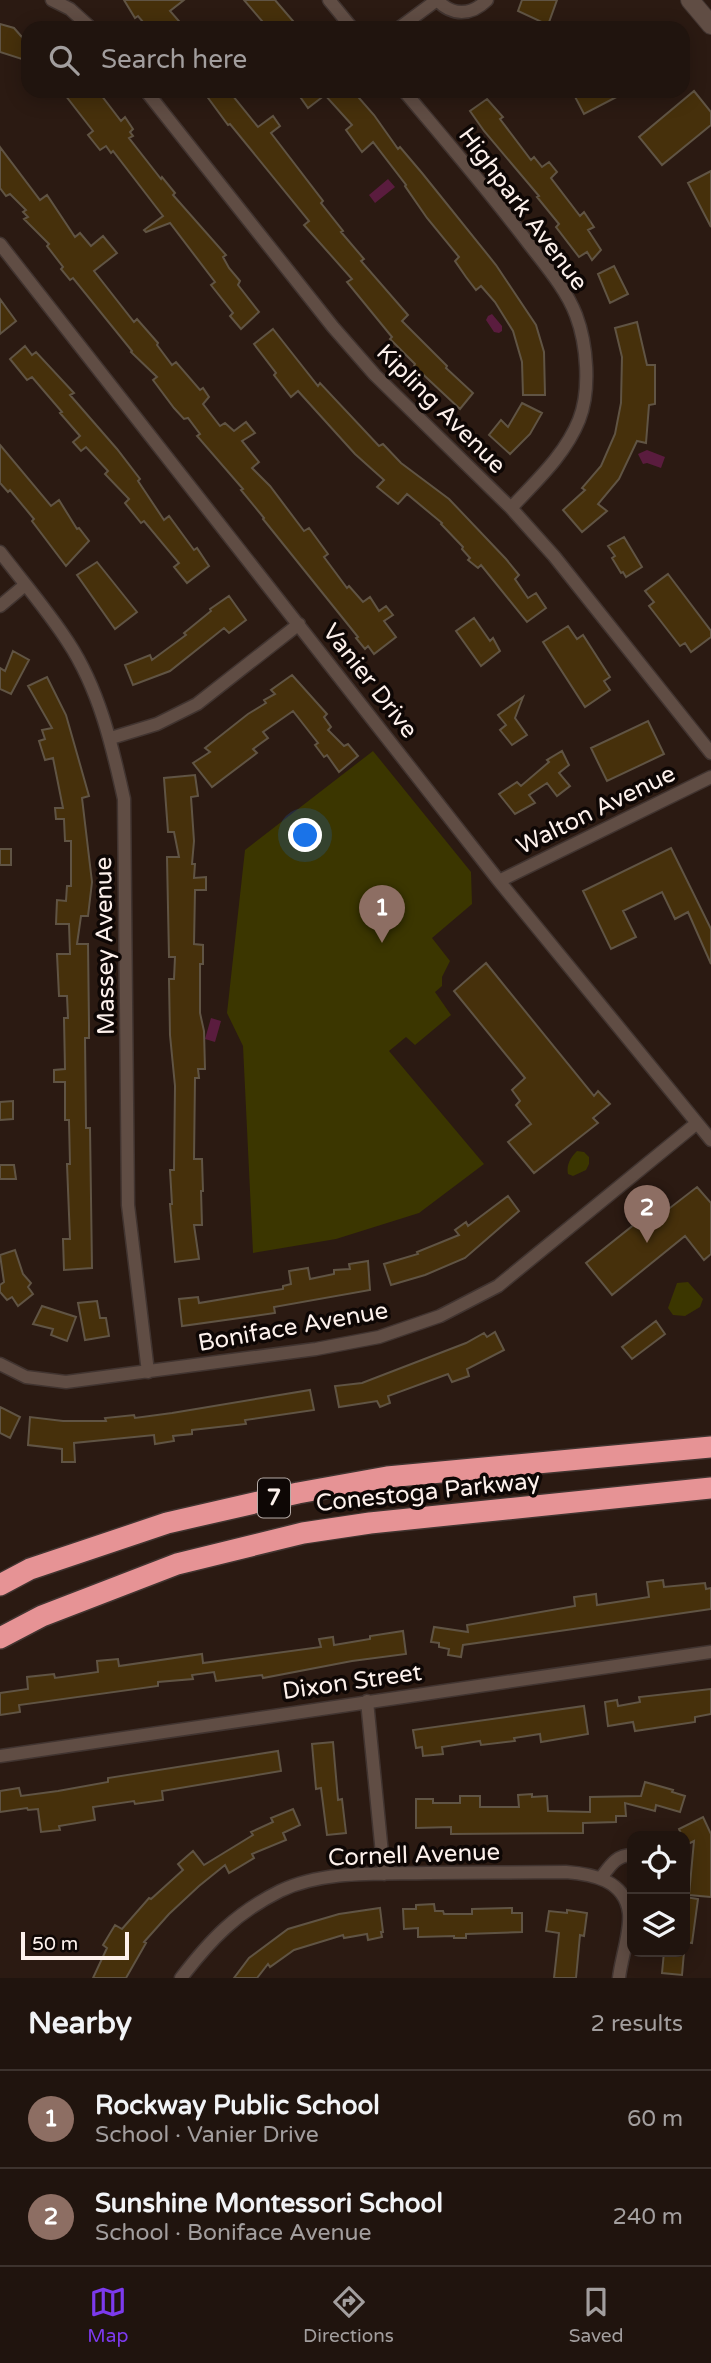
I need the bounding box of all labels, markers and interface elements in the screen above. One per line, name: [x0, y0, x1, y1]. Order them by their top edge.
search box: [21, 21, 690, 98]
icon: search: [45, 41, 83, 79]
text: Search here: [101, 44, 247, 75]
street label: Highpark Avenue: [452, 122, 594, 296]
street label: Kipling Avenue: [370, 338, 512, 480]
street label: Vanier Drive: [316, 618, 424, 744]
street label: Walton Avenue: [512, 759, 680, 861]
your location: [288, 818, 322, 852]
street label: Massey Avenue: [89, 857, 121, 1035]
pin: 1: [359, 885, 405, 943]
pin: 2: [624, 1185, 670, 1243]
street label: Boniface Avenue: [196, 1296, 390, 1358]
street label: Conestoga Parkway: [314, 1466, 542, 1518]
road number: 7: [258, 1478, 290, 1518]
street label: Dixon Street: [280, 1658, 424, 1706]
map controls: [627, 1831, 690, 1957]
button: locate: [627, 1831, 690, 1894]
street label: Cornell Avenue: [327, 1838, 501, 1872]
button: layers: [627, 1894, 690, 1957]
scale bar: [21, 1929, 130, 1961]
text: 50 m: [32, 1933, 78, 1955]
text: Nearby: [28, 2005, 132, 2042]
text: 2 results: [590, 2010, 683, 2038]
text: Rockway Public School: [95, 2090, 380, 2121]
text: 1: [44, 2105, 58, 2133]
text: 60 m: [627, 2105, 683, 2133]
text: School · Vanier Drive: [95, 2121, 319, 2149]
text: Sunshine Montessori School: [95, 2188, 443, 2219]
text: 2: [44, 2203, 58, 2231]
text: 240 m: [613, 2203, 683, 2231]
text: School · Boniface Avenue: [95, 2219, 371, 2247]
tab: Map: [87, 2283, 128, 2347]
tab: Directions: [303, 2283, 394, 2347]
tab: Saved: [569, 2283, 624, 2347]

